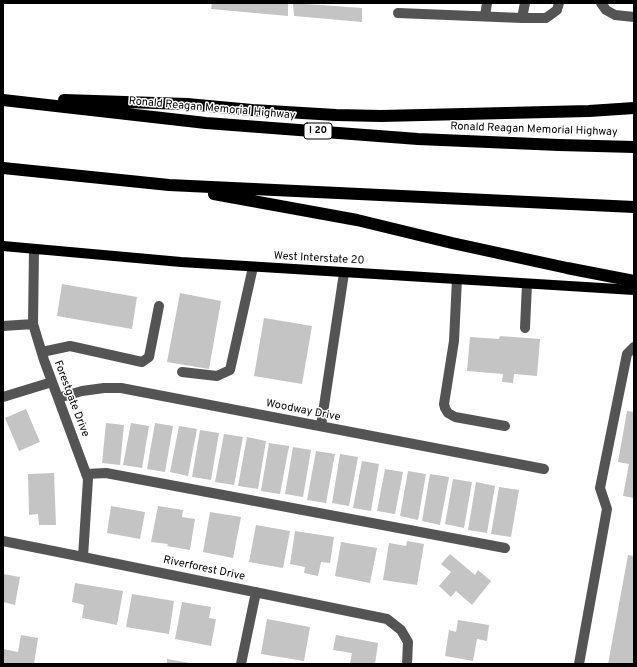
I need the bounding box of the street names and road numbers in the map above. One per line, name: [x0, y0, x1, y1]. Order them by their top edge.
street label: Ronald Reagan Memorial Highway: [128, 95, 296, 123]
street label: Ronald Reagan Memorial Highway: [450, 120, 618, 140]
road number: I 20: [304, 123, 332, 139]
street label: West Interstate 20: [273, 250, 365, 268]
street label: Forestgate Drive: [50, 359, 92, 439]
street label: Woodway Drive: [265, 397, 341, 425]
street label: Riverforest Drive: [162, 554, 246, 584]

